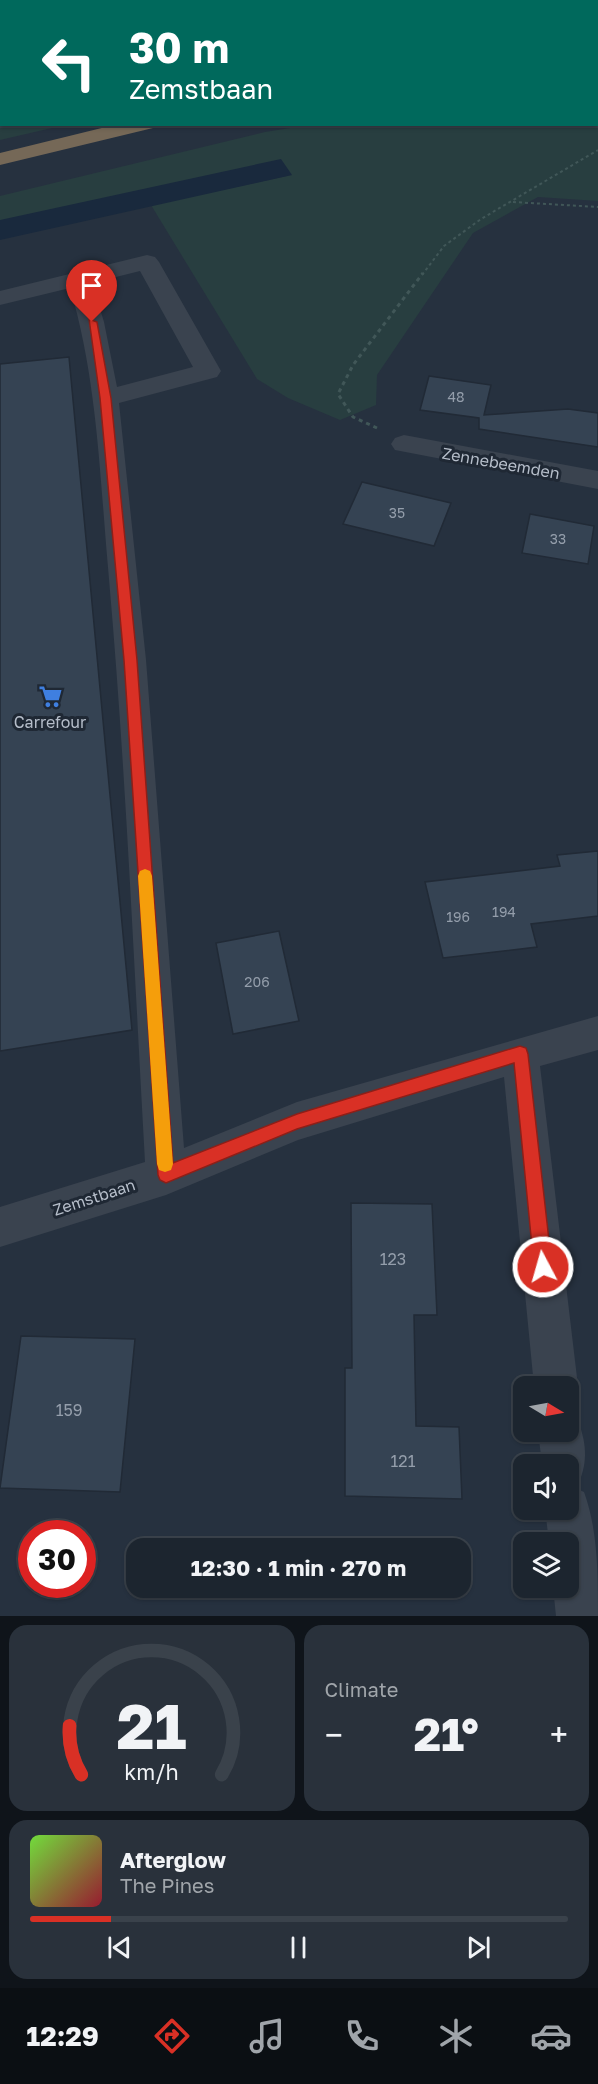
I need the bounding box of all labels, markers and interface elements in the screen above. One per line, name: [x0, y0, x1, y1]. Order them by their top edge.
text: 30 m: [129, 22, 229, 72]
icon: left: [30, 24, 108, 102]
text: Zemstbaan: [129, 73, 273, 105]
pin: [66, 260, 117, 322]
icon: arrive: [75, 269, 108, 302]
house number: 48: [447, 388, 465, 405]
street label: Zennebeemden: [441, 443, 561, 483]
house number: 35: [389, 504, 405, 521]
house number: 33: [550, 530, 566, 547]
supermarket icon: Carrefour: [37, 684, 63, 710]
place label: Carrefour: [14, 712, 86, 732]
house number: 194: [492, 903, 516, 920]
house number: 196: [446, 908, 470, 925]
house number: 206: [244, 973, 270, 990]
street label: Zemstbaan: [50, 1174, 138, 1220]
position arrow: [511, 1235, 575, 1299]
house number: 123: [380, 1249, 406, 1269]
north arrow: [513, 1376, 579, 1442]
map controls: [513, 1376, 579, 1598]
house number: 159: [56, 1400, 82, 1420]
house number: 121: [391, 1451, 416, 1471]
button: sound: [513, 1454, 579, 1520]
speed limit sign: 30: [18, 1520, 96, 1598]
button: layers: [513, 1532, 579, 1598]
text: 12:30 · 1 min · 270 m: [191, 1554, 406, 1581]
text: Climate: [325, 1677, 398, 1701]
text: 21: [117, 1688, 187, 1763]
text: 21°: [414, 1707, 479, 1761]
text: −: [325, 1715, 343, 1754]
text: +: [550, 1715, 568, 1754]
text: km/h: [124, 1759, 179, 1785]
text: Afterglow: [120, 1846, 226, 1873]
text: The Pines: [120, 1873, 214, 1897]
icon: previous: [103, 1931, 136, 1964]
icon: pause: [282, 1931, 315, 1964]
icon: next: [462, 1931, 495, 1964]
icon: directions: [151, 2015, 193, 2057]
icon: music: [246, 2015, 288, 2057]
icon: phone: [341, 2015, 383, 2057]
icon: climate: [435, 2015, 477, 2057]
icon: car: [530, 2015, 572, 2057]
text: 12:29: [26, 2020, 99, 2052]

